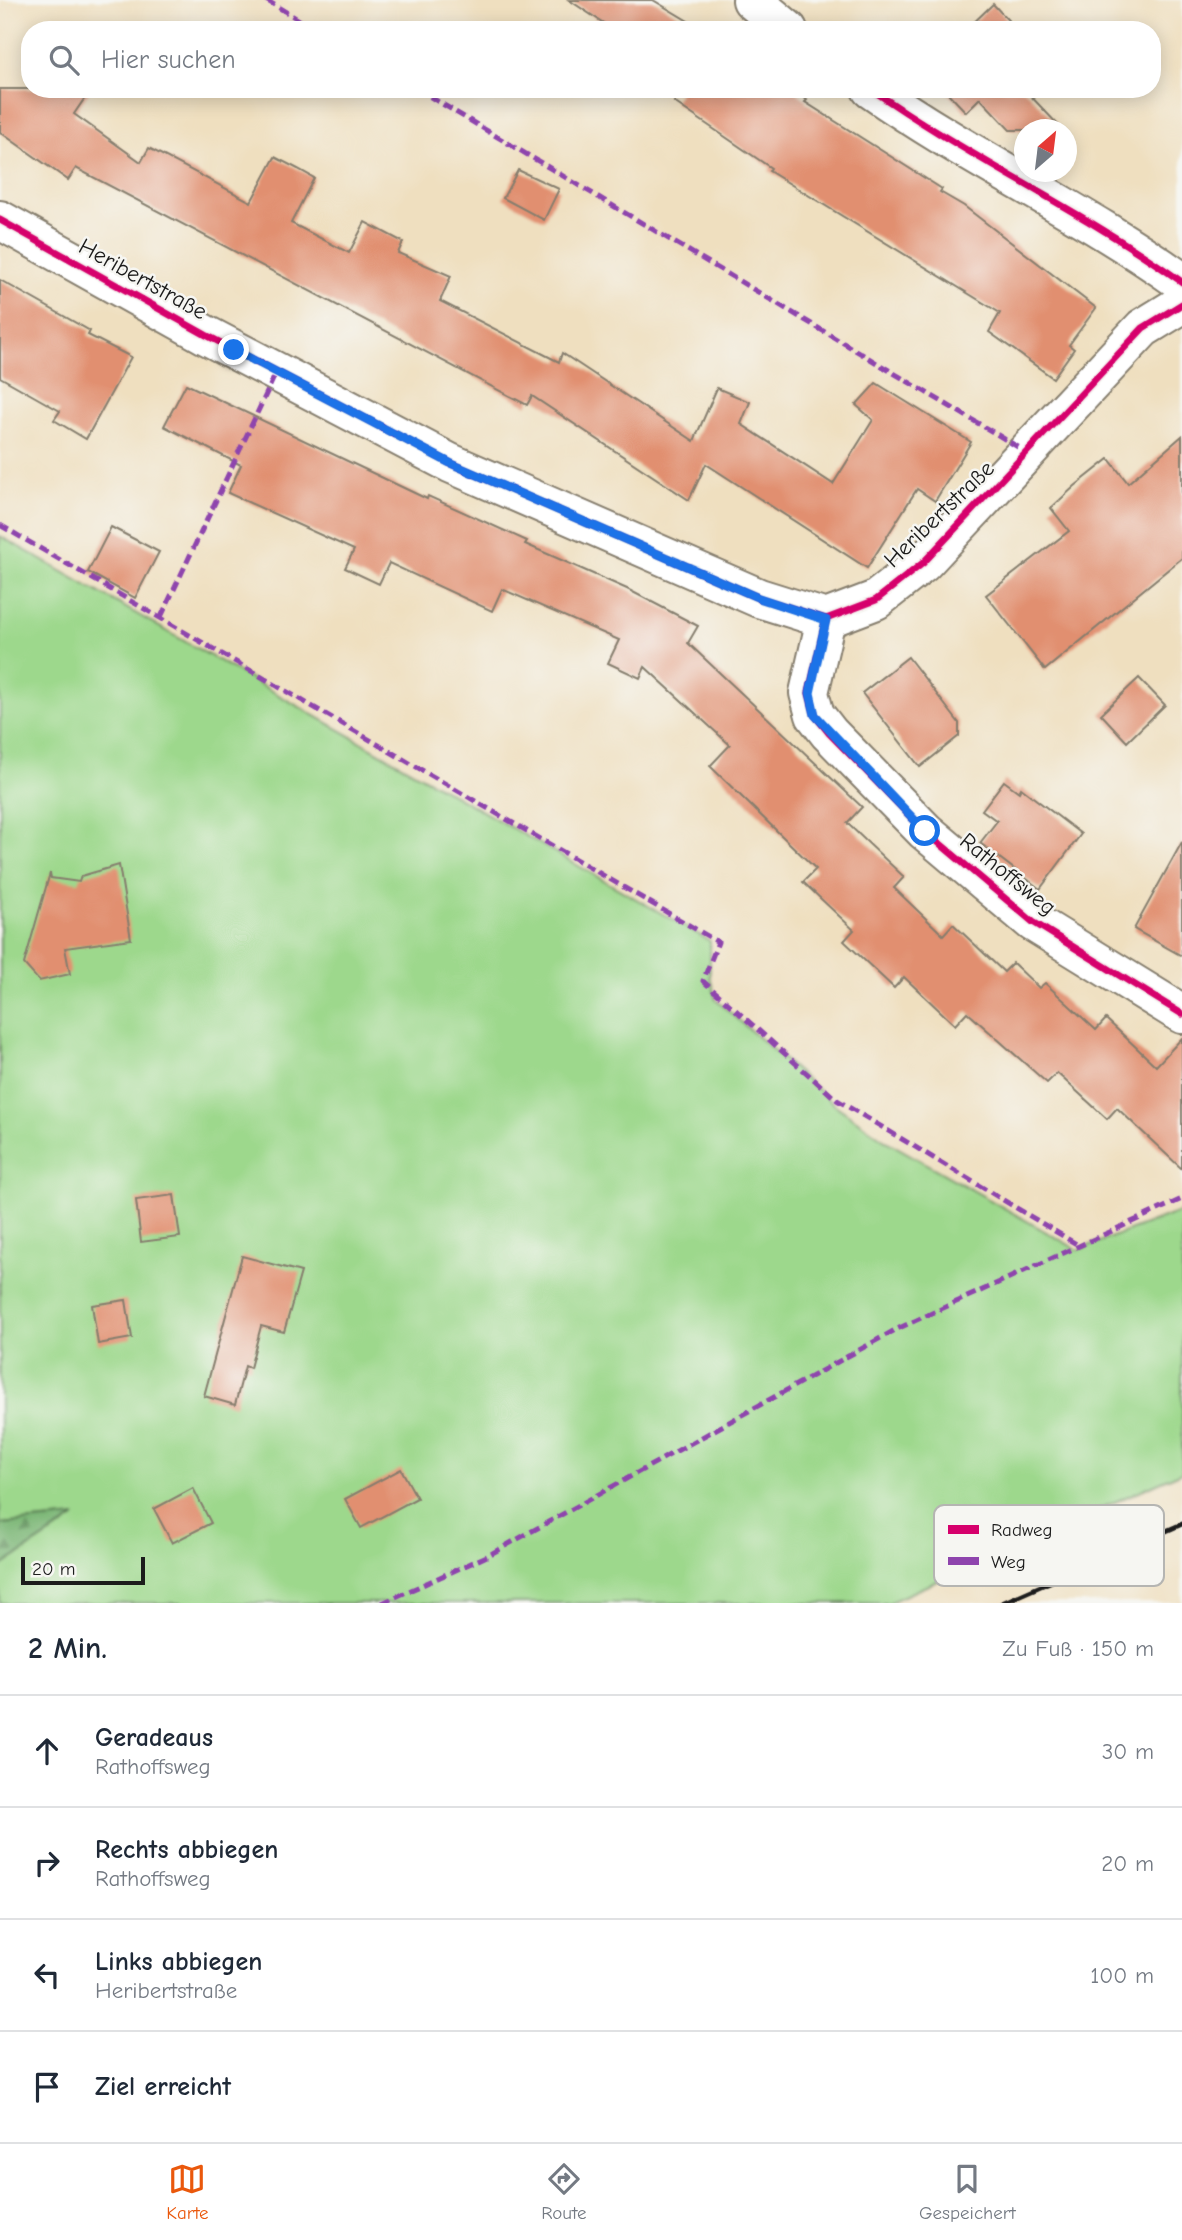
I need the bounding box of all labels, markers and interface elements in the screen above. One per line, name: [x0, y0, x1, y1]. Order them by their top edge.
search box: [21, 21, 1161, 98]
icon: search: [45, 41, 83, 79]
text: Hier suchen: [101, 45, 236, 75]
north arrow: [1014, 119, 1077, 182]
street label: Heribertstraße: [74, 233, 212, 325]
route end: [218, 334, 249, 365]
street label: Heribertstraße: [878, 455, 1000, 573]
route start: [909, 815, 940, 846]
street label: Rathoffsweg: [955, 827, 1061, 921]
legend: [934, 1505, 1164, 1586]
text: Radweg: [991, 1519, 1053, 1541]
text: Weg: [991, 1551, 1026, 1573]
scale bar: [21, 1554, 145, 1586]
text: 20 m: [32, 1558, 76, 1580]
text: 2 Min.: [28, 1631, 107, 1666]
text: Zu Fuß · 150 m: [1002, 1635, 1154, 1662]
text: Geradeaus: [95, 1723, 213, 1753]
icon: ahead: [28, 1732, 66, 1770]
text: 30 m: [1102, 1738, 1154, 1765]
text: Rathoffsweg: [95, 1753, 211, 1780]
text: Rechts abbiegen: [95, 1835, 278, 1865]
icon: right: [28, 1844, 66, 1882]
text: 20 m: [1101, 1850, 1154, 1877]
text: Rathoffsweg: [95, 1865, 211, 1892]
text: Links abbiegen: [95, 1947, 262, 1977]
icon: left: [28, 1956, 66, 1994]
text: 100 m: [1090, 1962, 1154, 1989]
text: Heribertstraße: [95, 1977, 237, 2004]
icon: arrive: [28, 2068, 66, 2106]
text: Ziel erreicht: [95, 2072, 231, 2102]
tab: Karte: [166, 2160, 209, 2224]
tab: Route: [541, 2160, 586, 2224]
tab: Gespeichert: [919, 2160, 1016, 2224]

